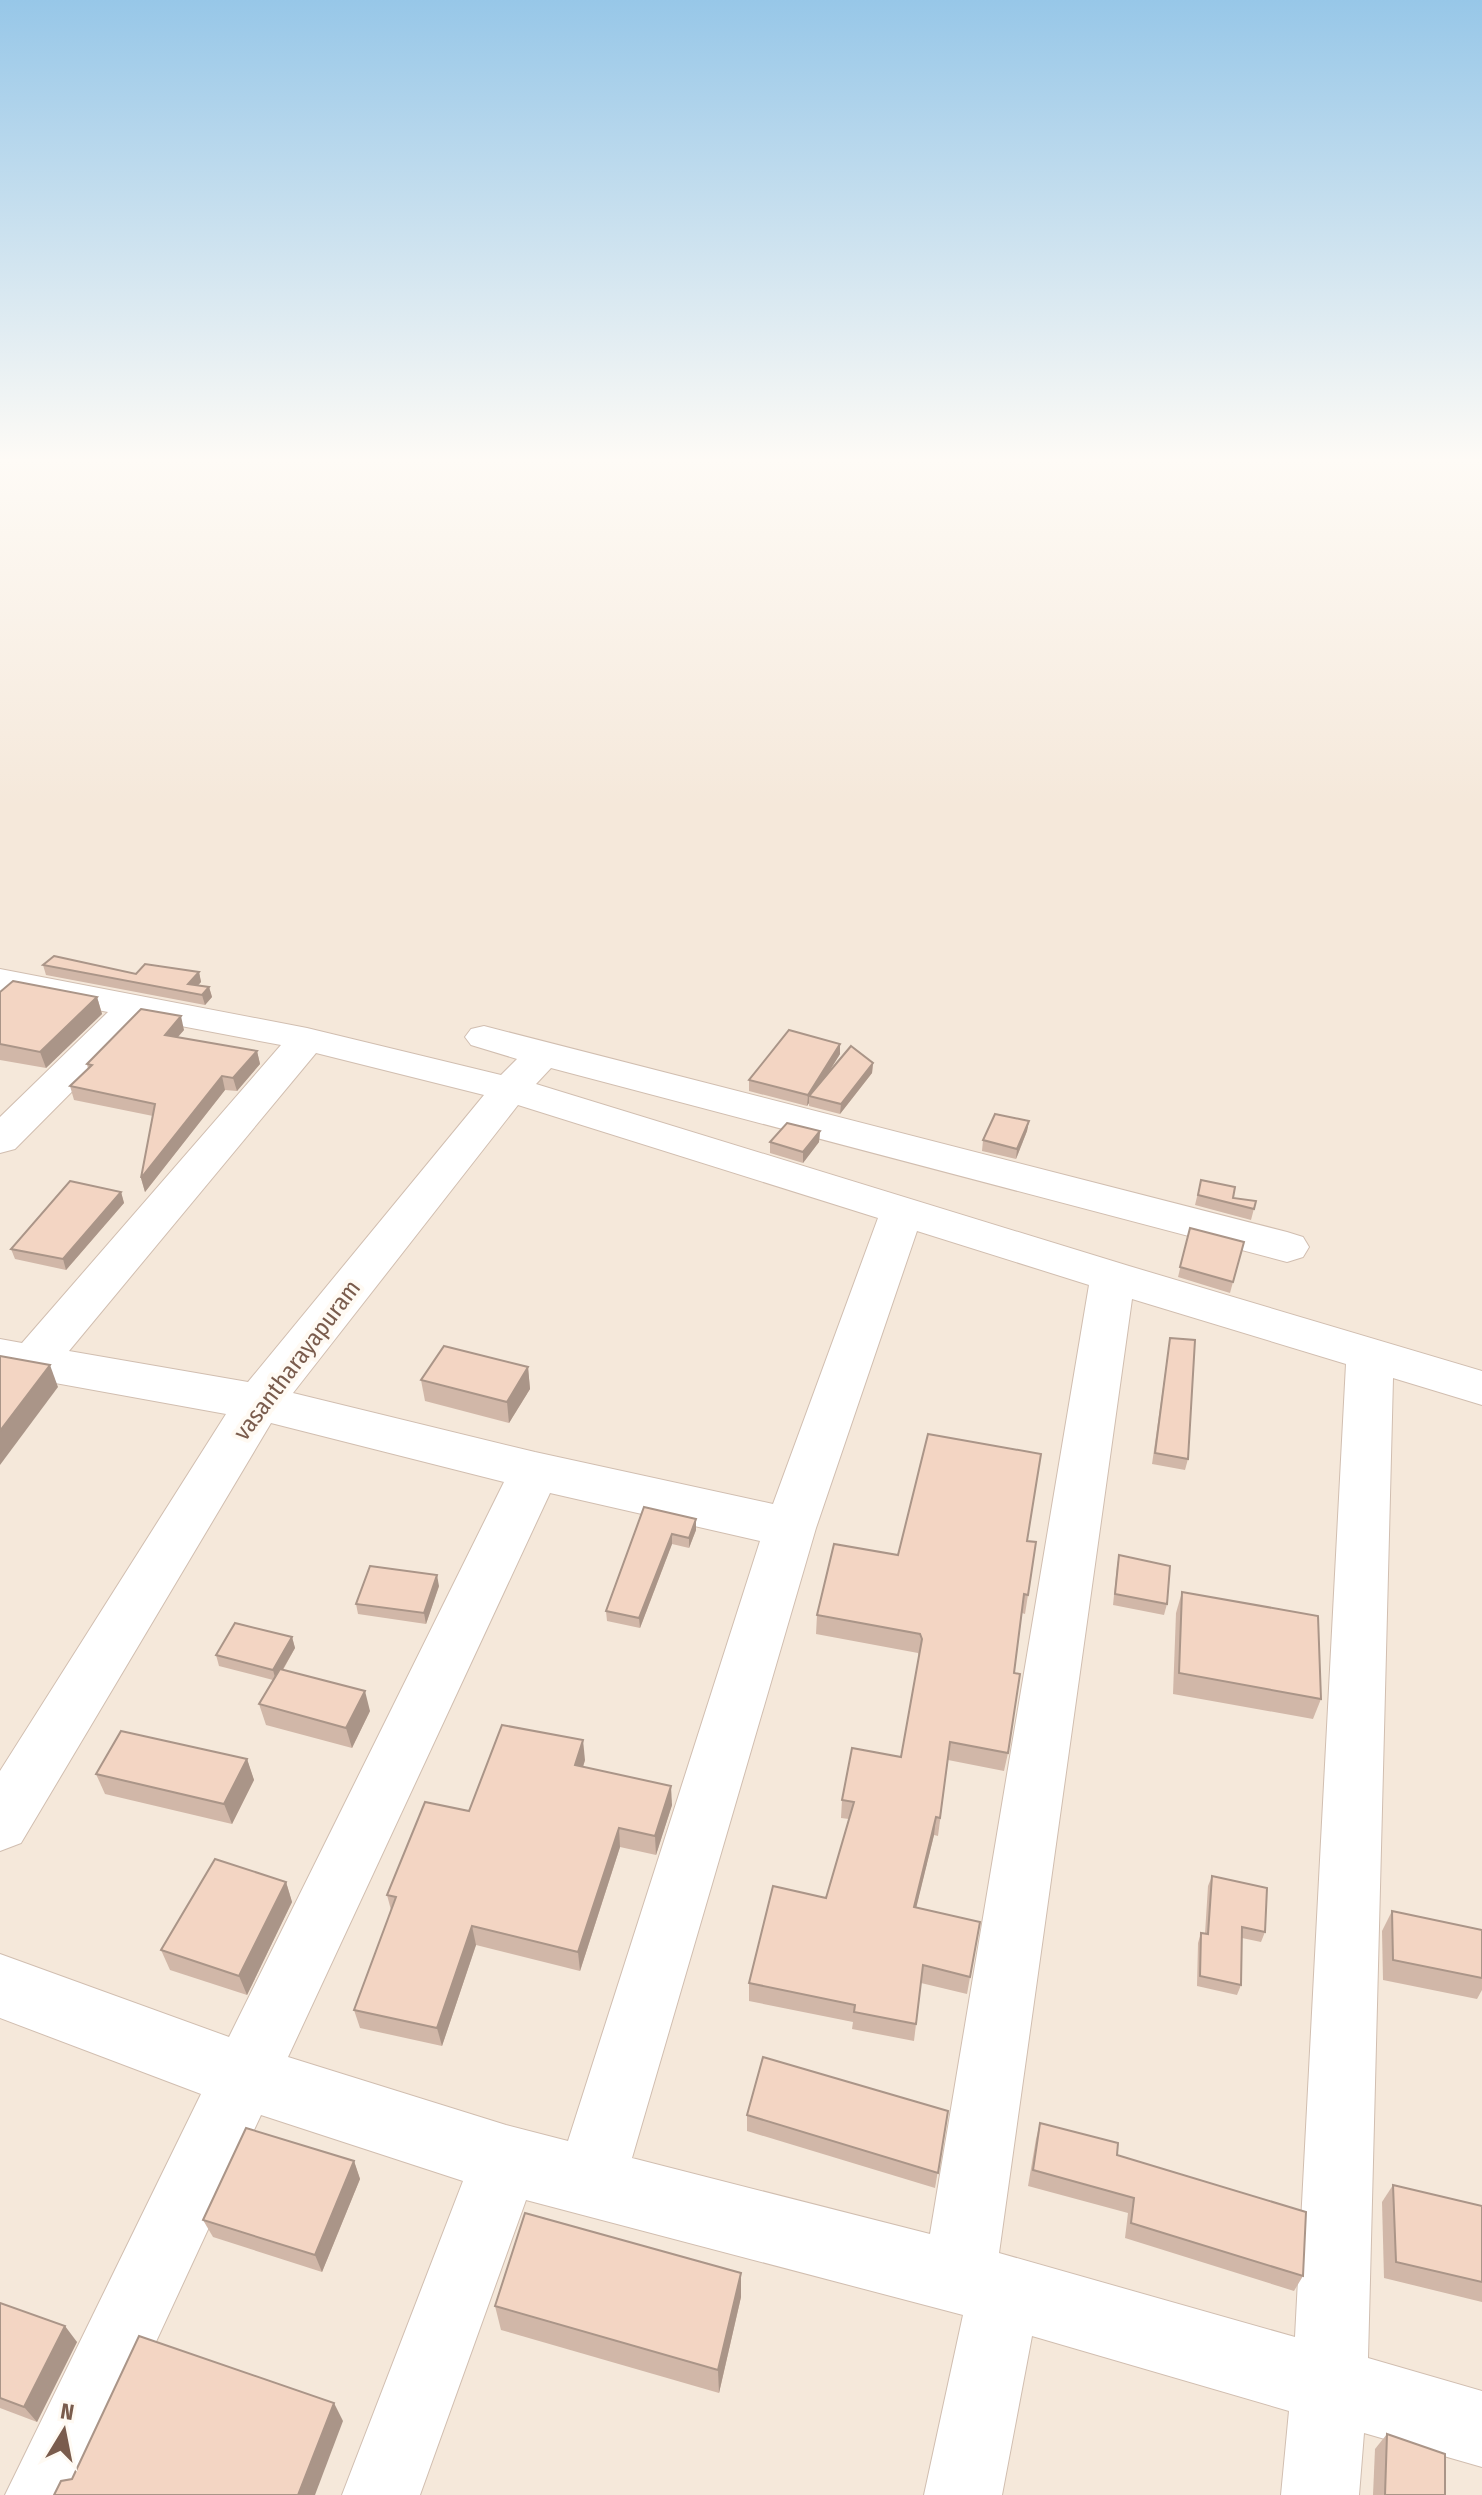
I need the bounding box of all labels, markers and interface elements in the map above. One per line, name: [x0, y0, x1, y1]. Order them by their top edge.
street label: vasantharayapuram: [228, 1275, 366, 1445]
north arrow: [24, 2391, 104, 2471]
text: N: [59, 2397, 76, 2426]

